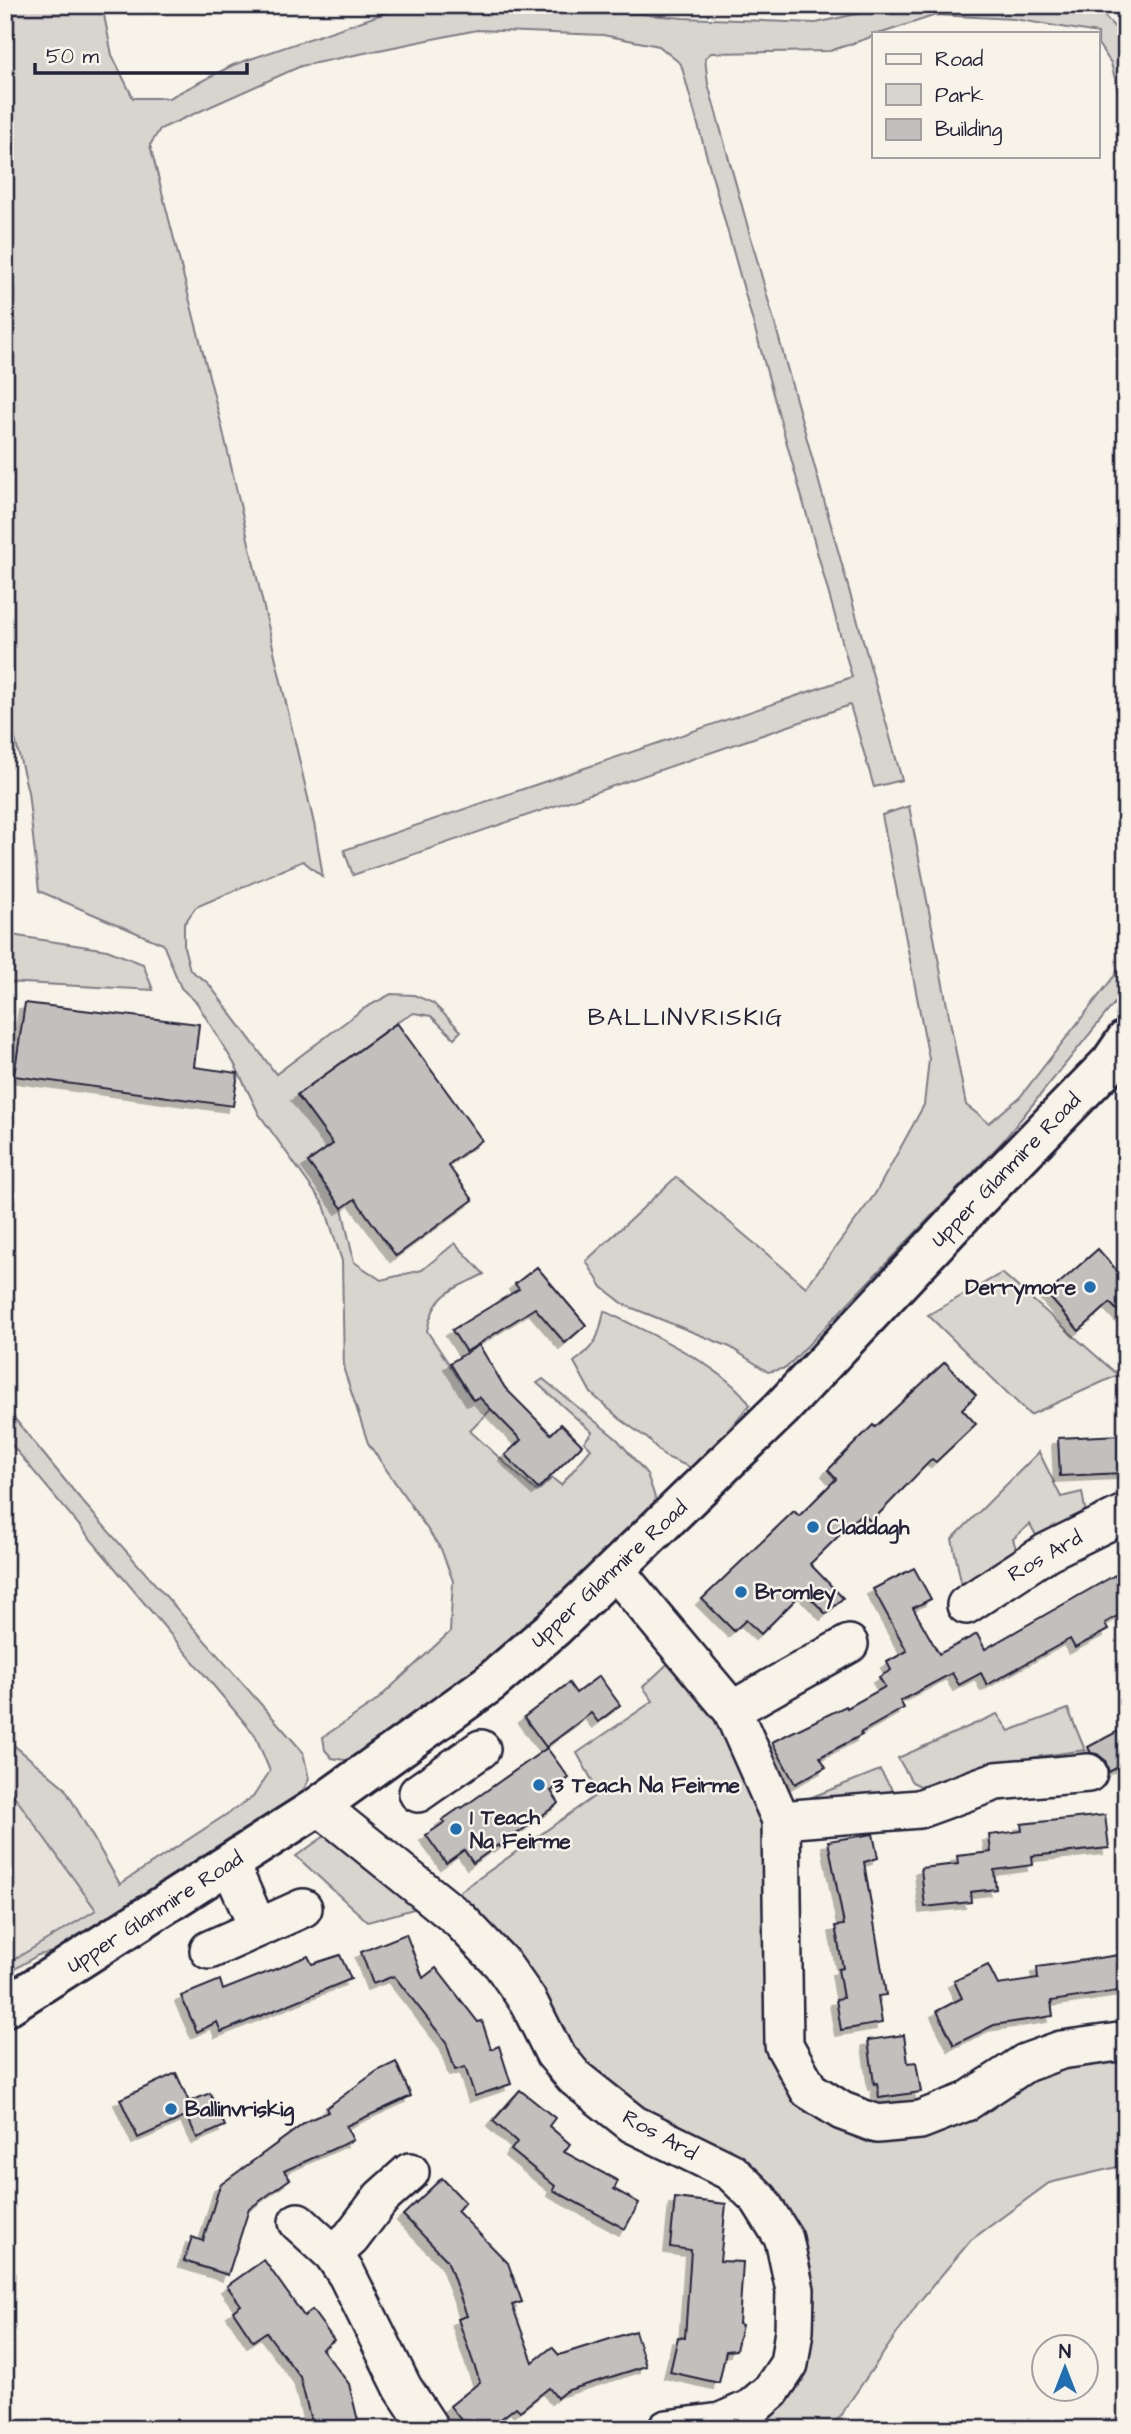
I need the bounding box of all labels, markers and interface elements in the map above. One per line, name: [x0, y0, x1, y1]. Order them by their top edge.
scale bar: [35, 32, 247, 76]
legend: [872, 32, 1100, 158]
text: 50 m: [46, 42, 100, 71]
text: Road: [935, 45, 983, 74]
text: Park: [935, 81, 984, 110]
text: Building: [935, 115, 1003, 146]
district label: BALLINVRISKIG: [588, 1001, 784, 1035]
street label: Upper Glanmire Road: [924, 1086, 1088, 1254]
place label: Derrymore: [965, 1273, 1077, 1305]
marker: Derrymore: [1082, 1279, 1098, 1295]
street label: Upper Glanmire Road: [524, 1493, 695, 1655]
place label: Claddagh: [827, 1513, 910, 1544]
marker: Claddagh: [805, 1519, 821, 1535]
street label: Ros Ard: [1002, 1523, 1088, 1589]
place label: Bromley: [755, 1578, 836, 1610]
marker: Bromley: [733, 1584, 749, 1600]
place label: 3 Teach Na Feirme: [552, 1771, 741, 1800]
marker: 3 Teach Na Feirme: [531, 1777, 547, 1793]
place label: 1 Teach Na Feirme: [470, 1803, 571, 1856]
marker: 1 Teach Na Feirme: [448, 1821, 464, 1837]
street label: Upper Glanmire Road: [61, 1844, 249, 1981]
place label: Ballinvriskig: [185, 2095, 294, 2126]
marker: Ballinvriskig: [163, 2101, 179, 2117]
street label: Ros Ard: [617, 2103, 703, 2168]
north arrow: [1030, 2332, 1100, 2402]
text: N: [1059, 2339, 1071, 2366]

